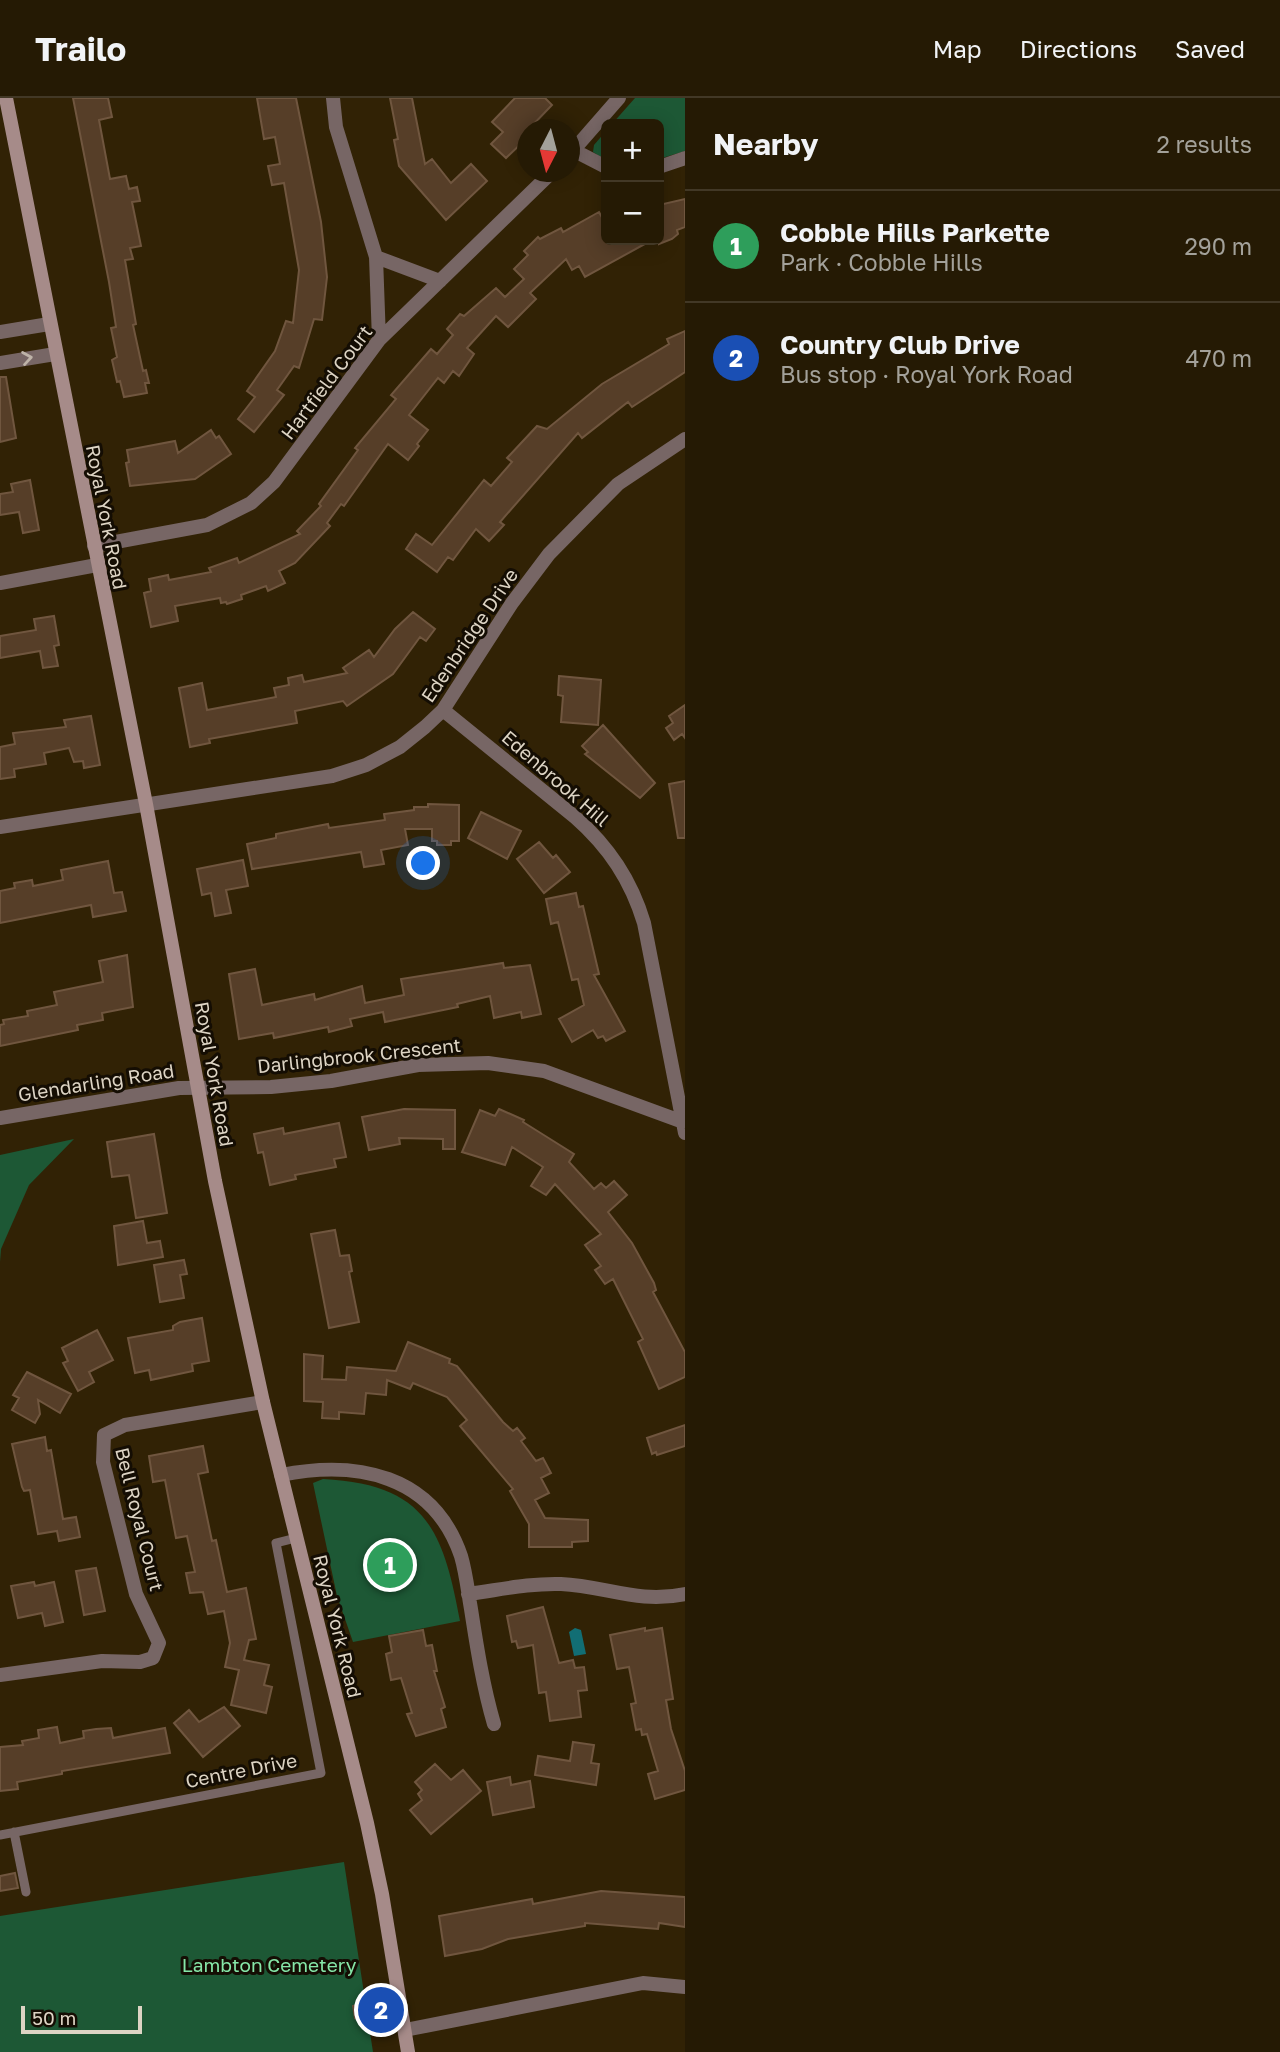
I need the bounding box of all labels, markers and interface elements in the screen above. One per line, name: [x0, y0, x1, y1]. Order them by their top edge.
text: Trailo: [35, 29, 126, 68]
text: Map: [933, 34, 982, 63]
text: Directions: [1020, 34, 1137, 63]
text: Saved: [1175, 34, 1245, 63]
north arrow: [517, 119, 580, 182]
map controls: [601, 119, 664, 245]
button: +: [601, 119, 664, 182]
text: Nearby: [713, 126, 818, 162]
text: 2 results: [1156, 130, 1252, 158]
button: −: [601, 182, 664, 245]
text: Cobble Hills Parkette: [780, 217, 1050, 248]
text: 1: [730, 232, 742, 260]
text: 290 m: [1184, 232, 1252, 260]
text: Park · Cobble Hills: [780, 248, 983, 276]
street label: Hartfield Court: [276, 320, 376, 444]
text: Country Club Drive: [780, 329, 1020, 360]
text: 2: [729, 344, 743, 372]
text: 470 m: [1185, 344, 1252, 372]
one-way arrow: [21, 351, 33, 366]
text: Bus stop · Royal York Road: [780, 360, 1073, 388]
street label: Royal York Road: [82, 443, 132, 591]
street label: Edenbridge Drive: [416, 564, 522, 706]
street label: Edenbrook Hill: [498, 725, 614, 831]
your location: [406, 846, 440, 880]
street label: Royal York Road: [191, 1000, 239, 1148]
street label: Darlingbrook Crescent: [256, 1033, 462, 1077]
street label: Glendarling Road: [16, 1058, 176, 1106]
street label: Bell Royal Court: [111, 1445, 169, 1593]
pin: 1: [367, 1539, 413, 1591]
street label: Royal York Road: [309, 1552, 367, 1700]
street label: Centre Drive: [183, 1748, 299, 1792]
park label: Lambton Cemetery: [182, 1953, 357, 1976]
pin: 2: [358, 1984, 404, 2036]
scale bar: [21, 2003, 142, 2035]
text: 50 m: [32, 2006, 76, 2029]

